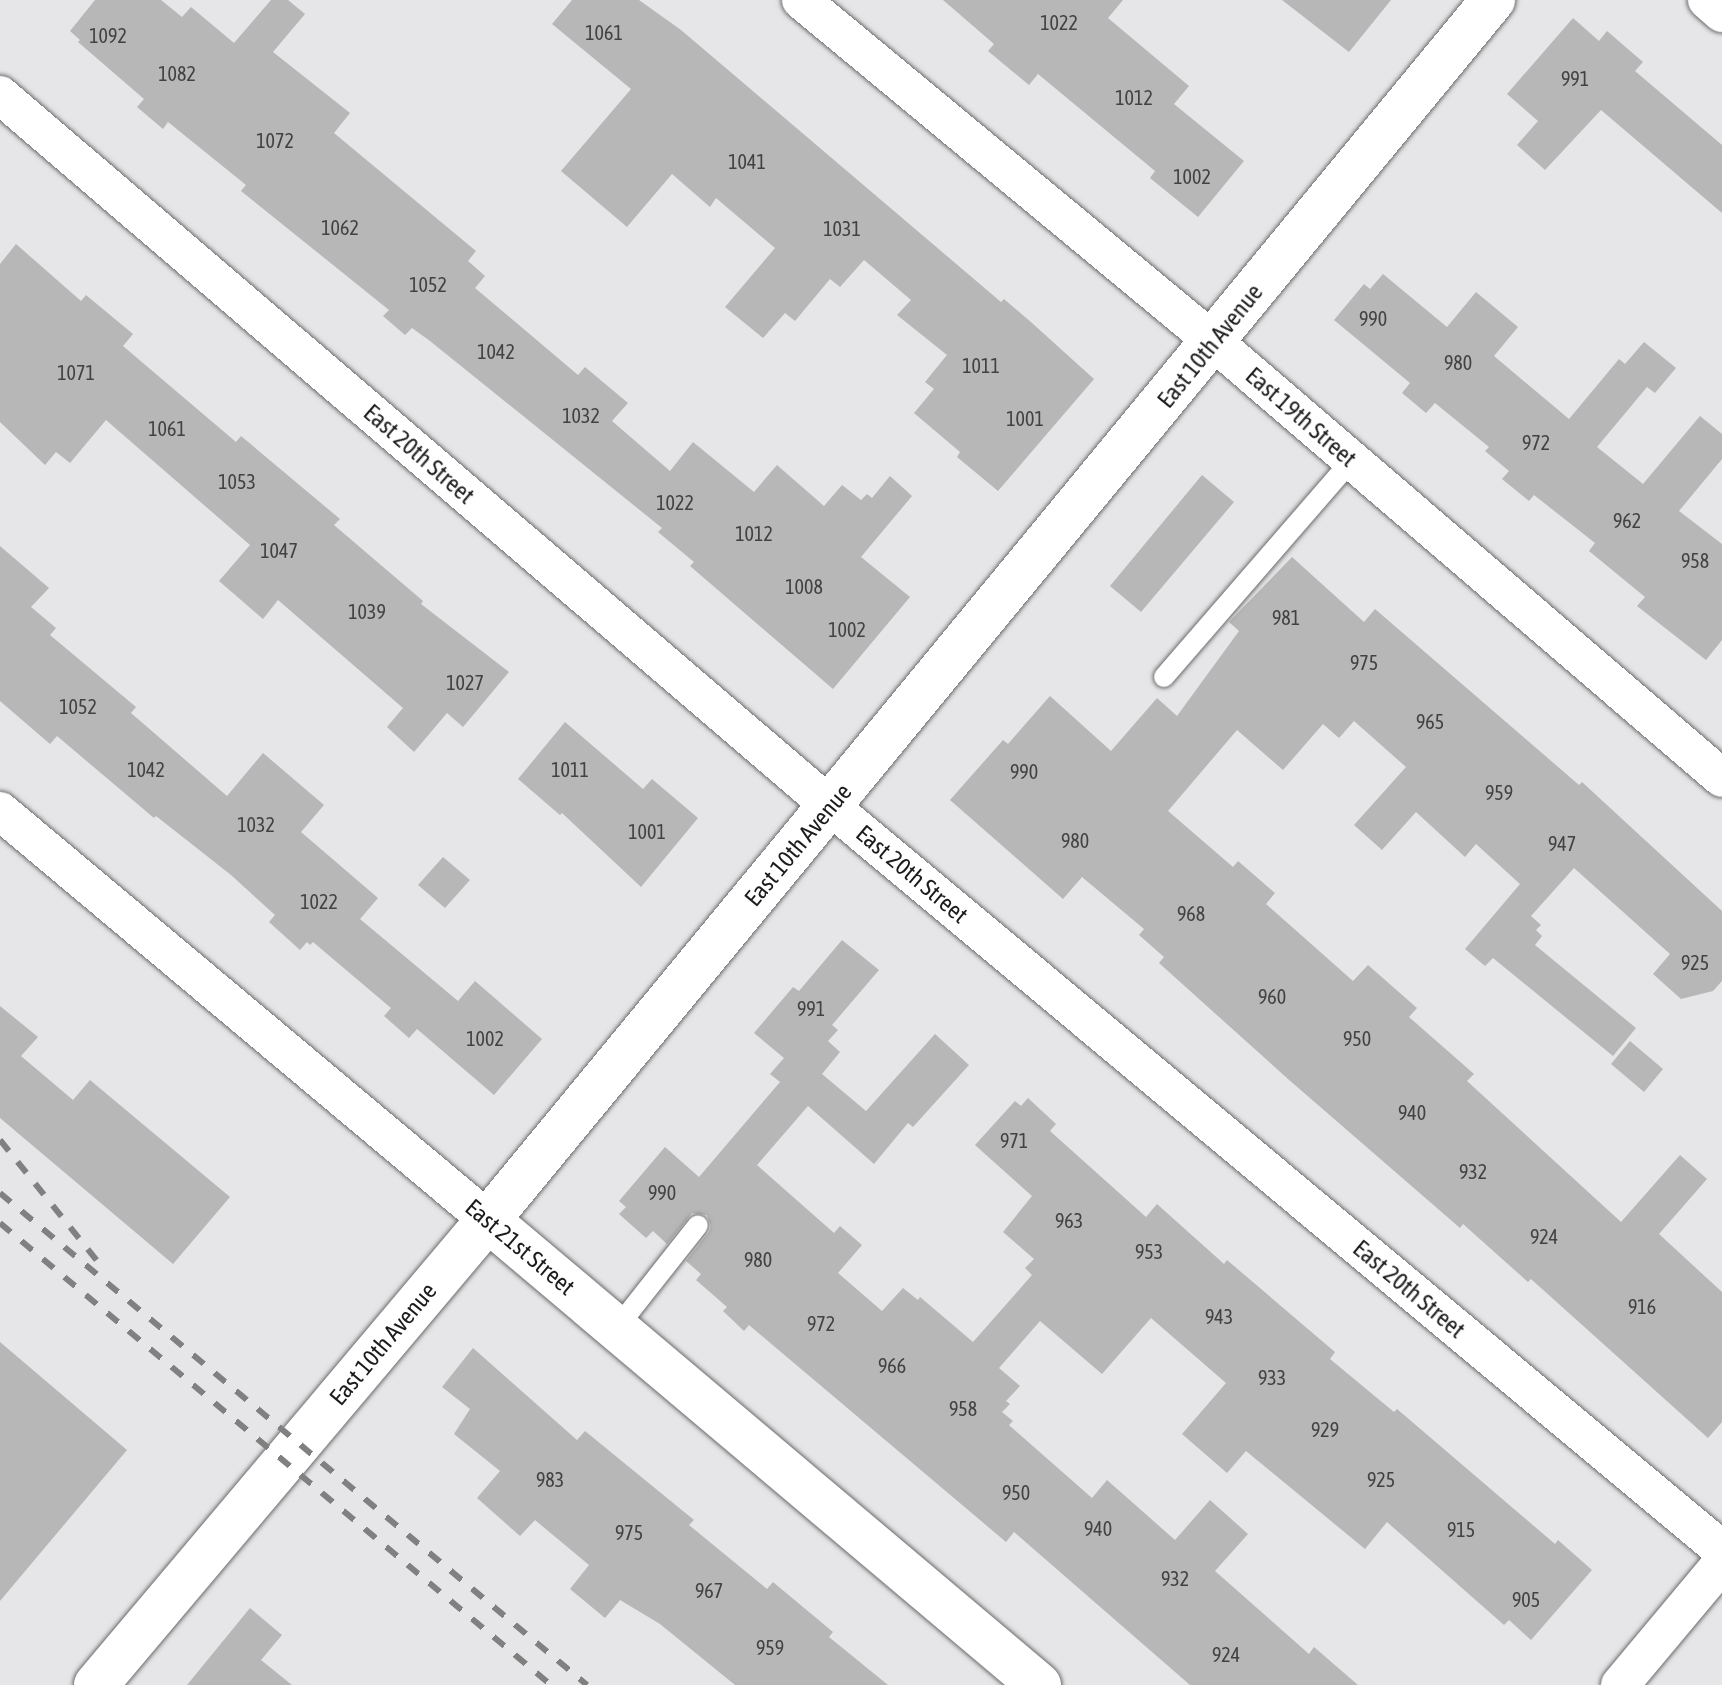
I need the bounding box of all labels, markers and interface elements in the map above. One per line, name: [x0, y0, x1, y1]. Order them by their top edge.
house number: 1022: [1040, 10, 1078, 34]
house number: 1061: [585, 20, 623, 44]
house number: 1092: [89, 23, 127, 47]
house number: 1082: [158, 61, 196, 85]
house number: 991: [1561, 66, 1589, 90]
house number: 1012: [1115, 85, 1153, 109]
house number: 1072: [256, 128, 294, 152]
house number: 1041: [728, 149, 766, 173]
house number: 1002: [1173, 164, 1211, 188]
house number: 1062: [321, 215, 359, 239]
house number: 1031: [823, 216, 861, 240]
house number: 1052: [409, 272, 447, 296]
street label: East 10th Avenue: [1151, 278, 1269, 414]
house number: 990: [1359, 306, 1387, 330]
house number: 1042: [477, 339, 515, 363]
house number: 980: [1444, 350, 1472, 374]
house number: 1011: [962, 353, 1000, 377]
house number: 1071: [57, 360, 95, 384]
street label: East 19th Street: [1240, 361, 1362, 473]
street label: East 20th Street: [358, 398, 480, 510]
house number: 1032: [562, 403, 600, 427]
house number: 1001: [1006, 406, 1044, 430]
house number: 1061: [148, 416, 186, 440]
house number: 972: [1522, 430, 1550, 454]
house number: 1053: [218, 469, 256, 493]
house number: 1022: [656, 490, 694, 514]
house number: 962: [1613, 508, 1641, 532]
house number: 1012: [735, 521, 773, 545]
house number: 1047: [260, 538, 298, 562]
house number: 958: [1681, 548, 1709, 572]
house number: 1008: [785, 574, 823, 598]
house number: 1039: [348, 599, 386, 623]
house number: 981: [1272, 605, 1300, 629]
house number: 1002: [828, 617, 866, 641]
house number: 975: [1350, 650, 1378, 674]
house number: 1027: [446, 670, 484, 694]
house number: 1052: [59, 694, 97, 718]
house number: 965: [1416, 709, 1444, 733]
house number: 1042: [127, 757, 165, 781]
house number: 1011: [551, 757, 589, 781]
house number: 990: [1010, 759, 1038, 783]
street label: East 10th Avenue: [738, 778, 858, 912]
house number: 959: [1485, 780, 1513, 804]
house number: 1032: [237, 812, 275, 836]
house number: 1001: [628, 819, 666, 843]
street label: East 20th Street: [850, 819, 974, 929]
house number: 980: [1061, 828, 1089, 852]
house number: 947: [1548, 831, 1576, 855]
house number: 1022: [300, 889, 338, 913]
house number: 968: [1177, 901, 1205, 925]
house number: 925: [1681, 950, 1709, 974]
house number: 960: [1258, 984, 1286, 1008]
house number: 991: [797, 996, 825, 1020]
house number: 1002: [466, 1026, 504, 1050]
house number: 950: [1343, 1026, 1371, 1050]
house number: 940: [1398, 1100, 1426, 1124]
house number: 971: [1000, 1128, 1028, 1152]
house number: 932: [1459, 1159, 1487, 1183]
house number: 990: [648, 1180, 676, 1204]
street label: East 21st Street: [459, 1193, 581, 1301]
house number: 963: [1055, 1208, 1083, 1232]
house number: 924: [1530, 1224, 1558, 1248]
street label: East 20th Street: [1347, 1234, 1471, 1344]
house number: 953: [1135, 1239, 1163, 1263]
house number: 980: [744, 1247, 772, 1271]
street label: East 10th Avenue: [323, 1277, 443, 1411]
house number: 916: [1628, 1294, 1656, 1318]
house number: 943: [1205, 1304, 1233, 1328]
house number: 972: [807, 1311, 835, 1335]
house number: 966: [878, 1353, 906, 1377]
house number: 933: [1258, 1365, 1286, 1389]
house number: 958: [949, 1396, 977, 1420]
house number: 929: [1311, 1417, 1339, 1441]
house number: 983: [536, 1467, 564, 1491]
house number: 925: [1367, 1467, 1395, 1491]
house number: 950: [1002, 1480, 1030, 1504]
house number: 940: [1084, 1516, 1112, 1540]
house number: 915: [1447, 1517, 1475, 1541]
house number: 975: [615, 1520, 643, 1544]
house number: 932: [1161, 1566, 1189, 1590]
house number: 967: [695, 1578, 723, 1602]
house number: 905: [1512, 1587, 1540, 1611]
house number: 959: [756, 1635, 784, 1659]
house number: 924: [1212, 1642, 1240, 1666]

